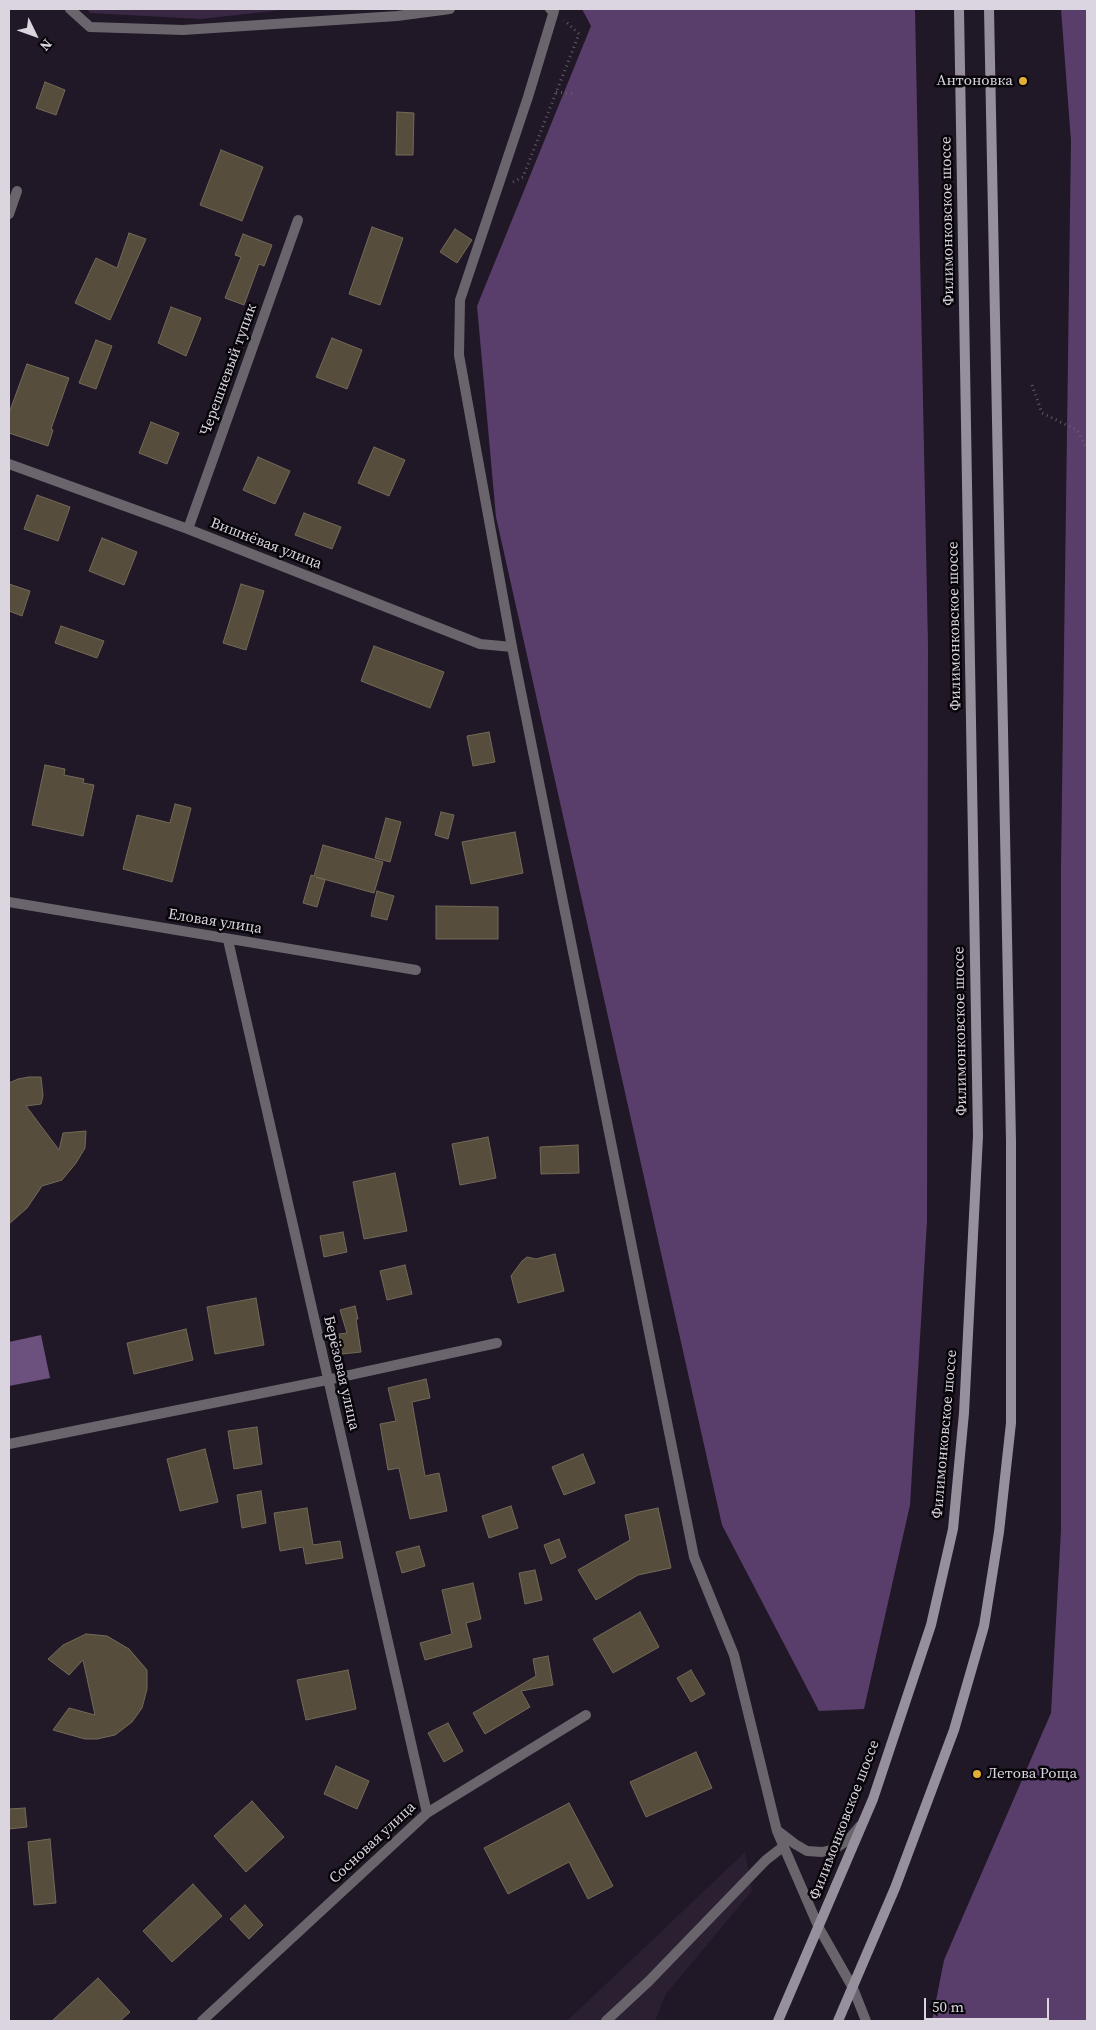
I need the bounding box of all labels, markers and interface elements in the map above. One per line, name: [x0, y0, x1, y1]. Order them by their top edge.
north arrow: [10, 10, 60, 60]
text: N: [35, 35, 57, 56]
place label: Антоновка: [936, 72, 1013, 90]
marker: Антоновка: [1017, 75, 1029, 87]
street label: Филимонковское шоссе: [938, 136, 958, 306]
street label: Черешневый тупик: [197, 302, 261, 438]
street label: Вишнёвая улица: [208, 514, 324, 574]
street label: Филимонковское шоссе: [945, 541, 965, 711]
street label: Еловая улица: [167, 906, 263, 938]
street label: Филимонковское шоссе: [951, 946, 971, 1116]
street label: Берёзовая улица: [319, 1314, 363, 1432]
street label: Филимонковское шоссе: [929, 1349, 961, 1519]
street label: Филимонковское шоссе: [806, 1738, 884, 1902]
place label: Летова Роща: [987, 1765, 1077, 1783]
marker: Летова Роща: [971, 1768, 983, 1780]
street label: Сосновая улица: [326, 1798, 420, 1888]
scale bar: [926, 1988, 1051, 2020]
text: 50 m: [932, 1996, 964, 2017]

